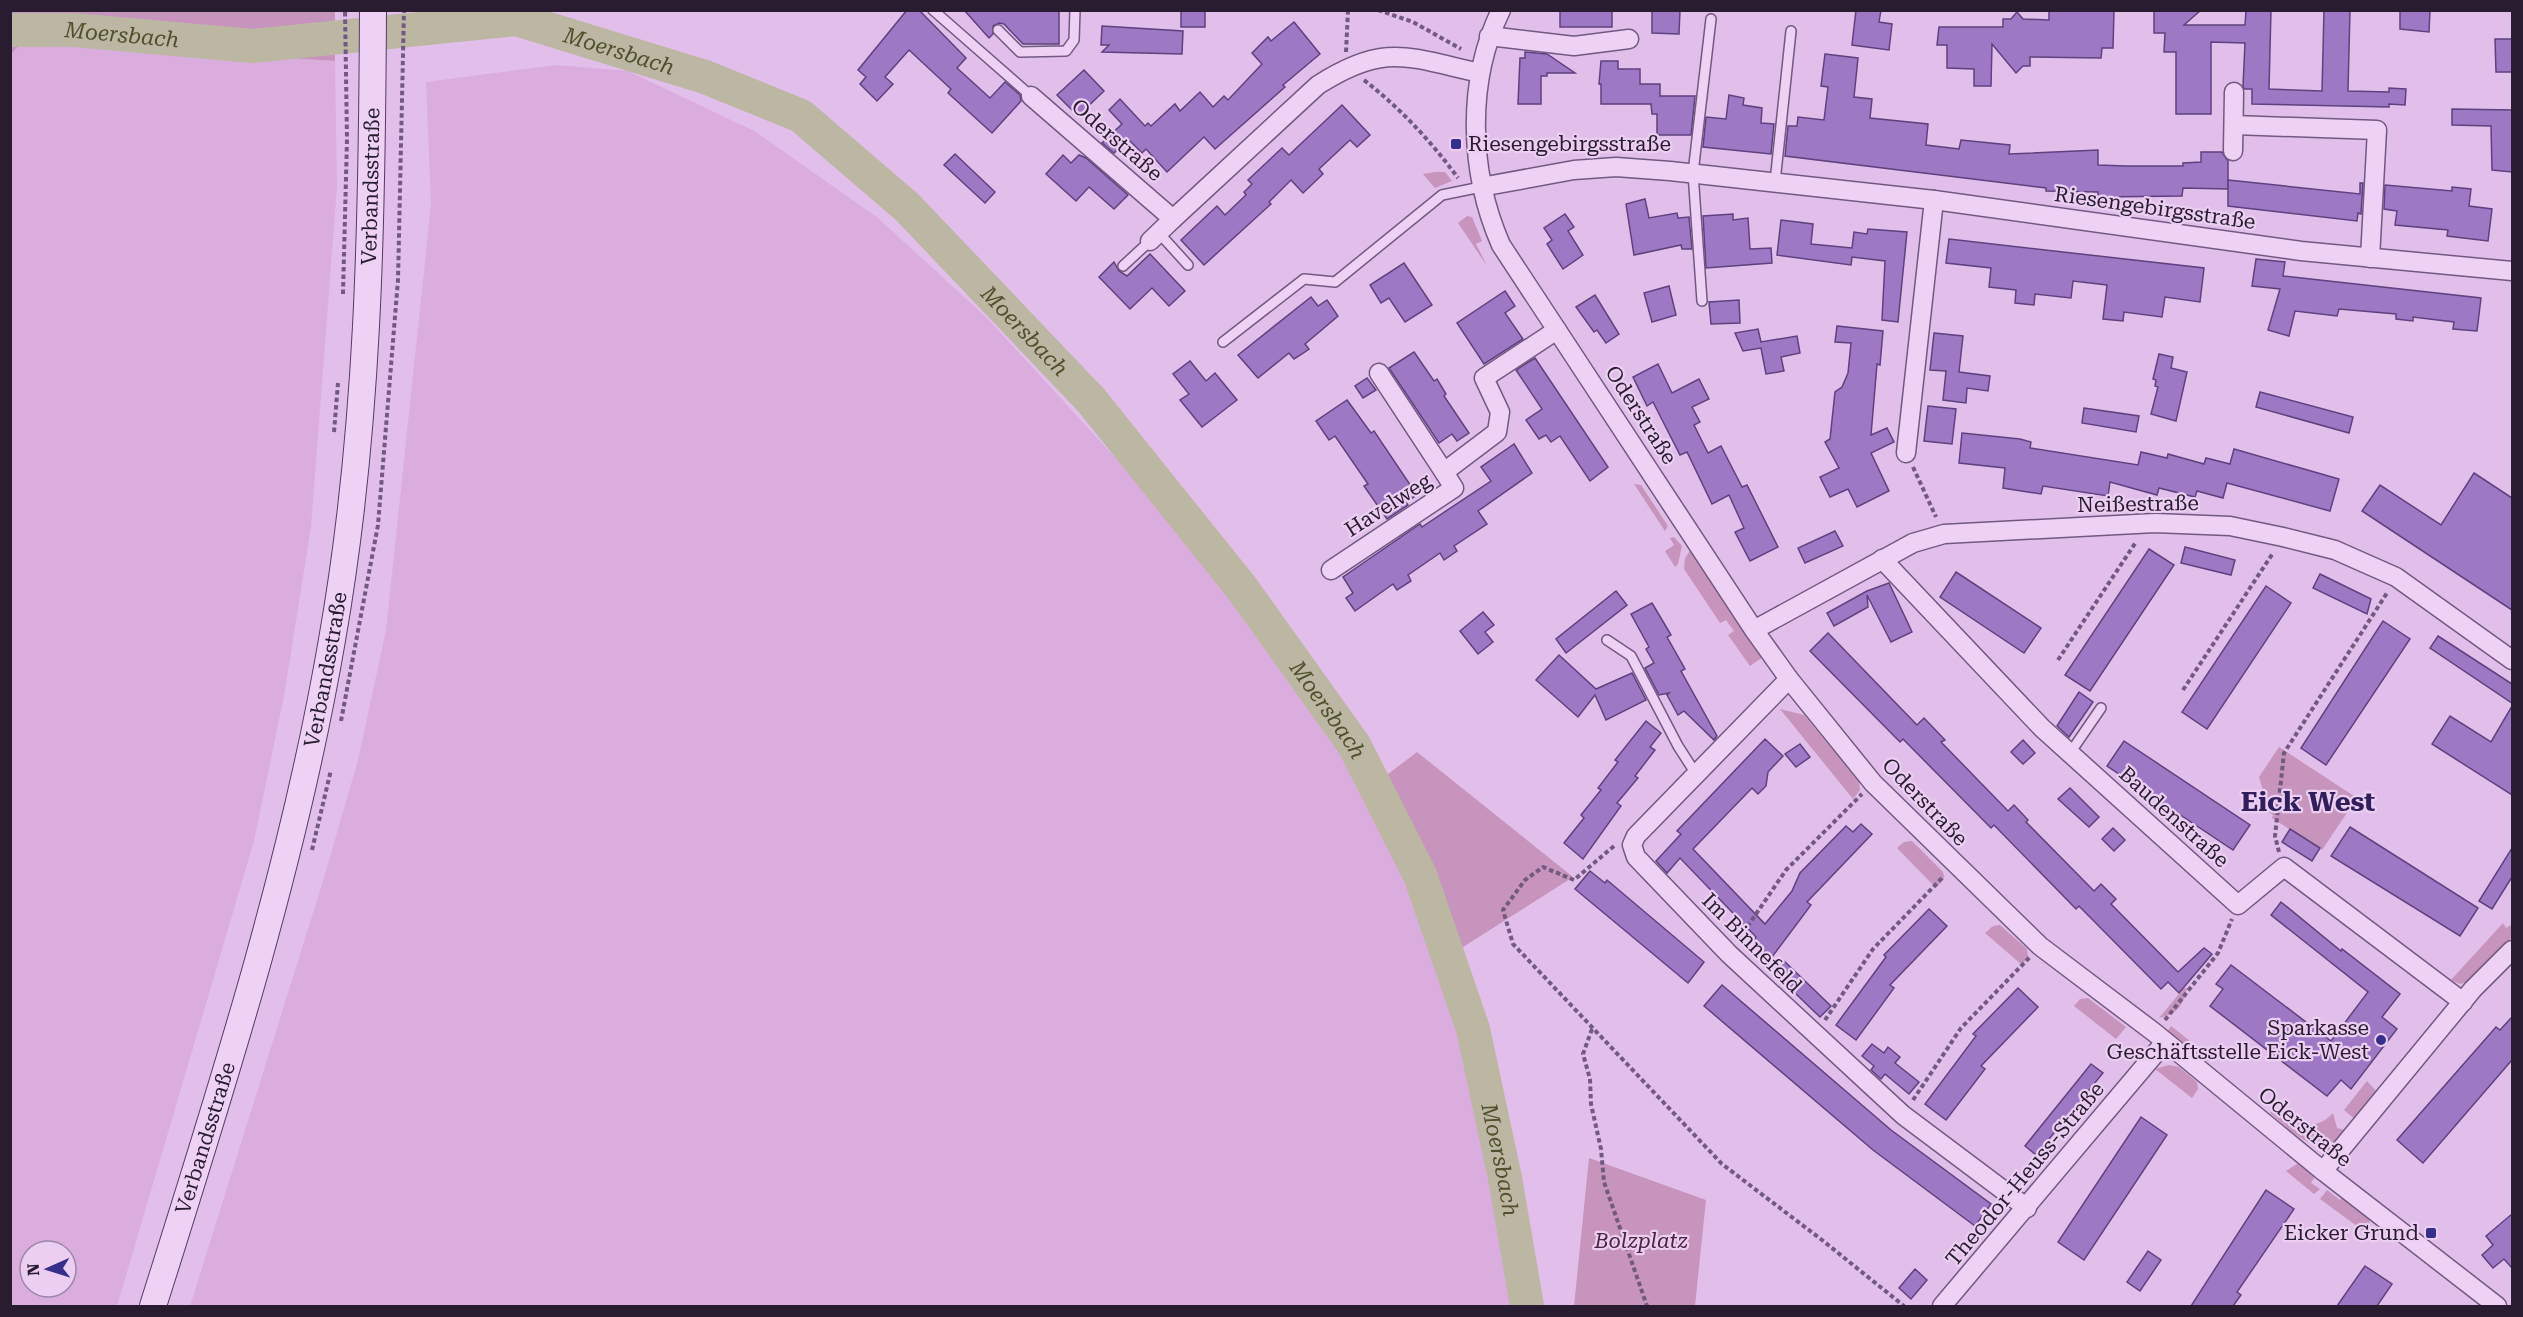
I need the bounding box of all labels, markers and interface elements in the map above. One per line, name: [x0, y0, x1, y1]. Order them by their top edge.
water label: Moersbach: [63, 17, 180, 52]
water label: Moersbach: [560, 22, 678, 79]
street label: Oderstraße: [1067, 94, 1167, 186]
street label: Verbandsstraße: [357, 108, 384, 266]
place label: Riesengebirgsstraße: [1468, 132, 1671, 156]
marker: Riesengebirgsstraße: [1449, 137, 1463, 151]
street label: Riesengebirgsstraße: [2053, 182, 2257, 234]
water label: Moersbach: [976, 280, 1074, 381]
street label: Oderstraße: [1600, 361, 1682, 469]
street label: Havelweg: [1340, 468, 1436, 542]
street label: Neißestraße: [2077, 491, 2199, 517]
street label: Verbandsstraße: [300, 590, 352, 749]
water label: Moersbach: [1284, 655, 1371, 763]
street label: Oderstraße: [1877, 753, 1973, 851]
street label: Baudenstraße: [2114, 762, 2234, 872]
district label: Eick West: [2241, 786, 2375, 818]
street label: Im Binnefeld: [1697, 888, 1807, 998]
place label: Sparkasse Geschäftsstelle Eick-West: [2106, 1016, 2369, 1064]
marker: Sparkasse Geschäftsstelle Eick-West: [2374, 1033, 2388, 1047]
street label: Verbandsstraße: [171, 1059, 240, 1217]
street label: Theodor-Heuss-Straße: [1941, 1077, 2109, 1271]
street label: Oderstraße: [2254, 1082, 2356, 1172]
water label: Moersbach: [1477, 1100, 1524, 1218]
place label: Eicker Grund: [2284, 1221, 2420, 1245]
marker: Eicker Grund: [2424, 1226, 2438, 1240]
park label: Bolzplatz: [1593, 1229, 1688, 1253]
north arrow: [18, 1239, 78, 1299]
text: N: [24, 1263, 43, 1276]

